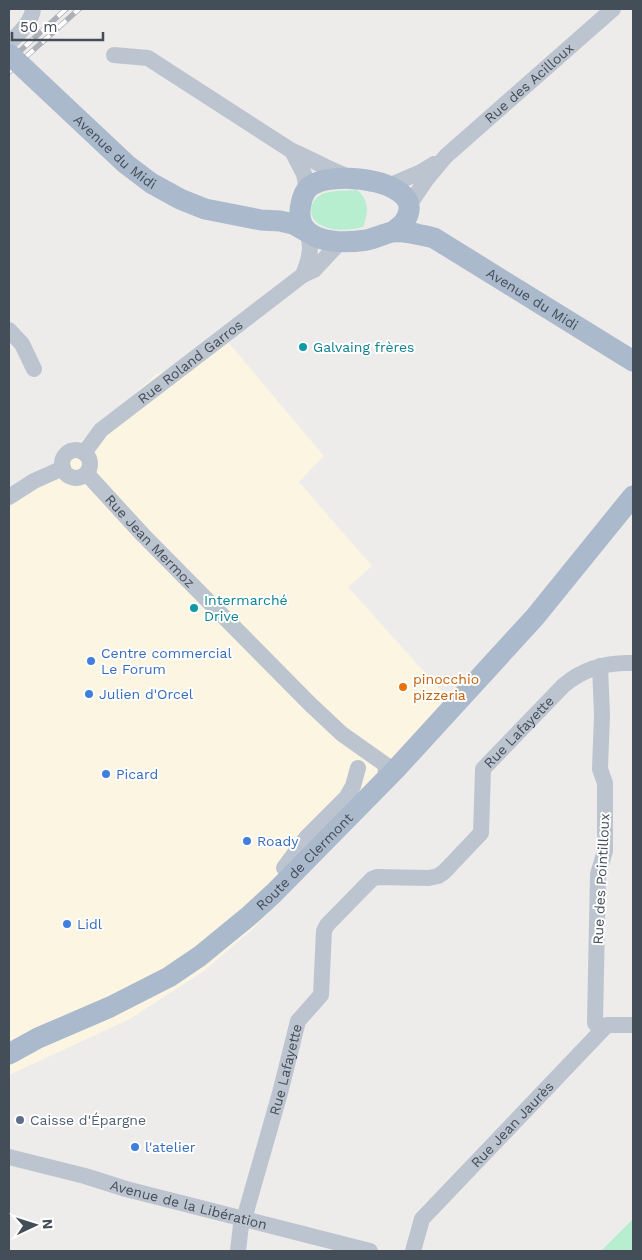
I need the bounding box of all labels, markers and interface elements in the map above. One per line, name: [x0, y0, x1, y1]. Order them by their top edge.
scale bar: [12, 10, 104, 42]
text: 50 m: [20, 18, 57, 36]
street label: Rue des Acilloux: [481, 40, 577, 126]
street label: Avenue du Midi: [71, 111, 159, 192]
street label: Avenue du Midi: [484, 264, 581, 333]
street label: Rue Roland Garros: [135, 316, 246, 407]
place label: Galvaing frères: [313, 339, 414, 355]
marker: Galvaing frères: [297, 341, 309, 353]
street label: Rue Jean Mermoz: [102, 491, 198, 591]
place label: Intermarché Drive: [204, 592, 288, 624]
marker: Intermarché Drive: [188, 602, 200, 614]
place label: Centre commercial Le Forum: [101, 645, 232, 677]
marker: Centre commercial Le Forum: [85, 655, 97, 667]
place label: pinocchio pizzeria: [413, 671, 479, 703]
marker: pinocchio pizzeria: [397, 681, 409, 693]
place label: Julien d'Orcel: [99, 686, 194, 702]
marker: Julien d'Orcel: [83, 688, 95, 700]
street label: Rue Lafayette: [480, 693, 557, 771]
place label: Picard: [116, 766, 158, 782]
marker: Picard: [100, 768, 112, 780]
street label: Route de Clermont: [253, 810, 356, 913]
street label: Rue des Pointilloux: [590, 813, 612, 945]
place label: Roady: [257, 833, 299, 849]
marker: Roady: [241, 835, 253, 847]
place label: Lidl: [77, 916, 103, 932]
marker: Lidl: [61, 918, 73, 930]
street label: Rue Lafayette: [266, 1022, 305, 1117]
street label: Rue Jean Jaurès: [468, 1078, 557, 1171]
place label: Caisse d'Épargne: [30, 1112, 146, 1128]
marker: Caisse d'Épargne: [14, 1114, 26, 1126]
place label: l'atelier: [145, 1139, 196, 1155]
marker: l'atelier: [129, 1141, 141, 1153]
street label: Avenue de la Libération: [108, 1177, 269, 1233]
north arrow: [10, 1200, 60, 1250]
text: N: [40, 1218, 56, 1230]

